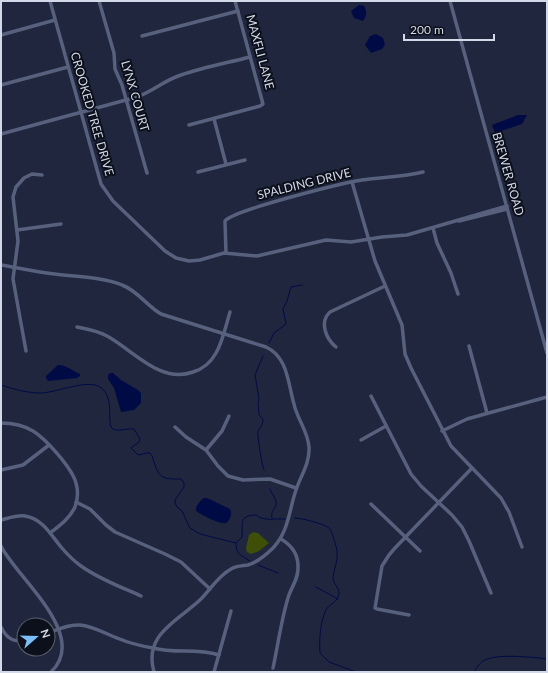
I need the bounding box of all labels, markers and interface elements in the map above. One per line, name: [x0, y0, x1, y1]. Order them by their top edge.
street label: MAXFLI LANE: [243, 13, 278, 91]
scale bar: [404, 16, 494, 42]
text: 200 m: [410, 22, 444, 37]
street label: CROOKED TREE DRIVE: [68, 50, 117, 178]
street label: LYNX COURT: [118, 59, 153, 133]
street label: BREWER ROAD: [489, 130, 528, 217]
street label: SPALDING DRIVE: [256, 165, 352, 202]
north arrow: [16, 617, 56, 657]
text: N: [38, 627, 53, 640]

